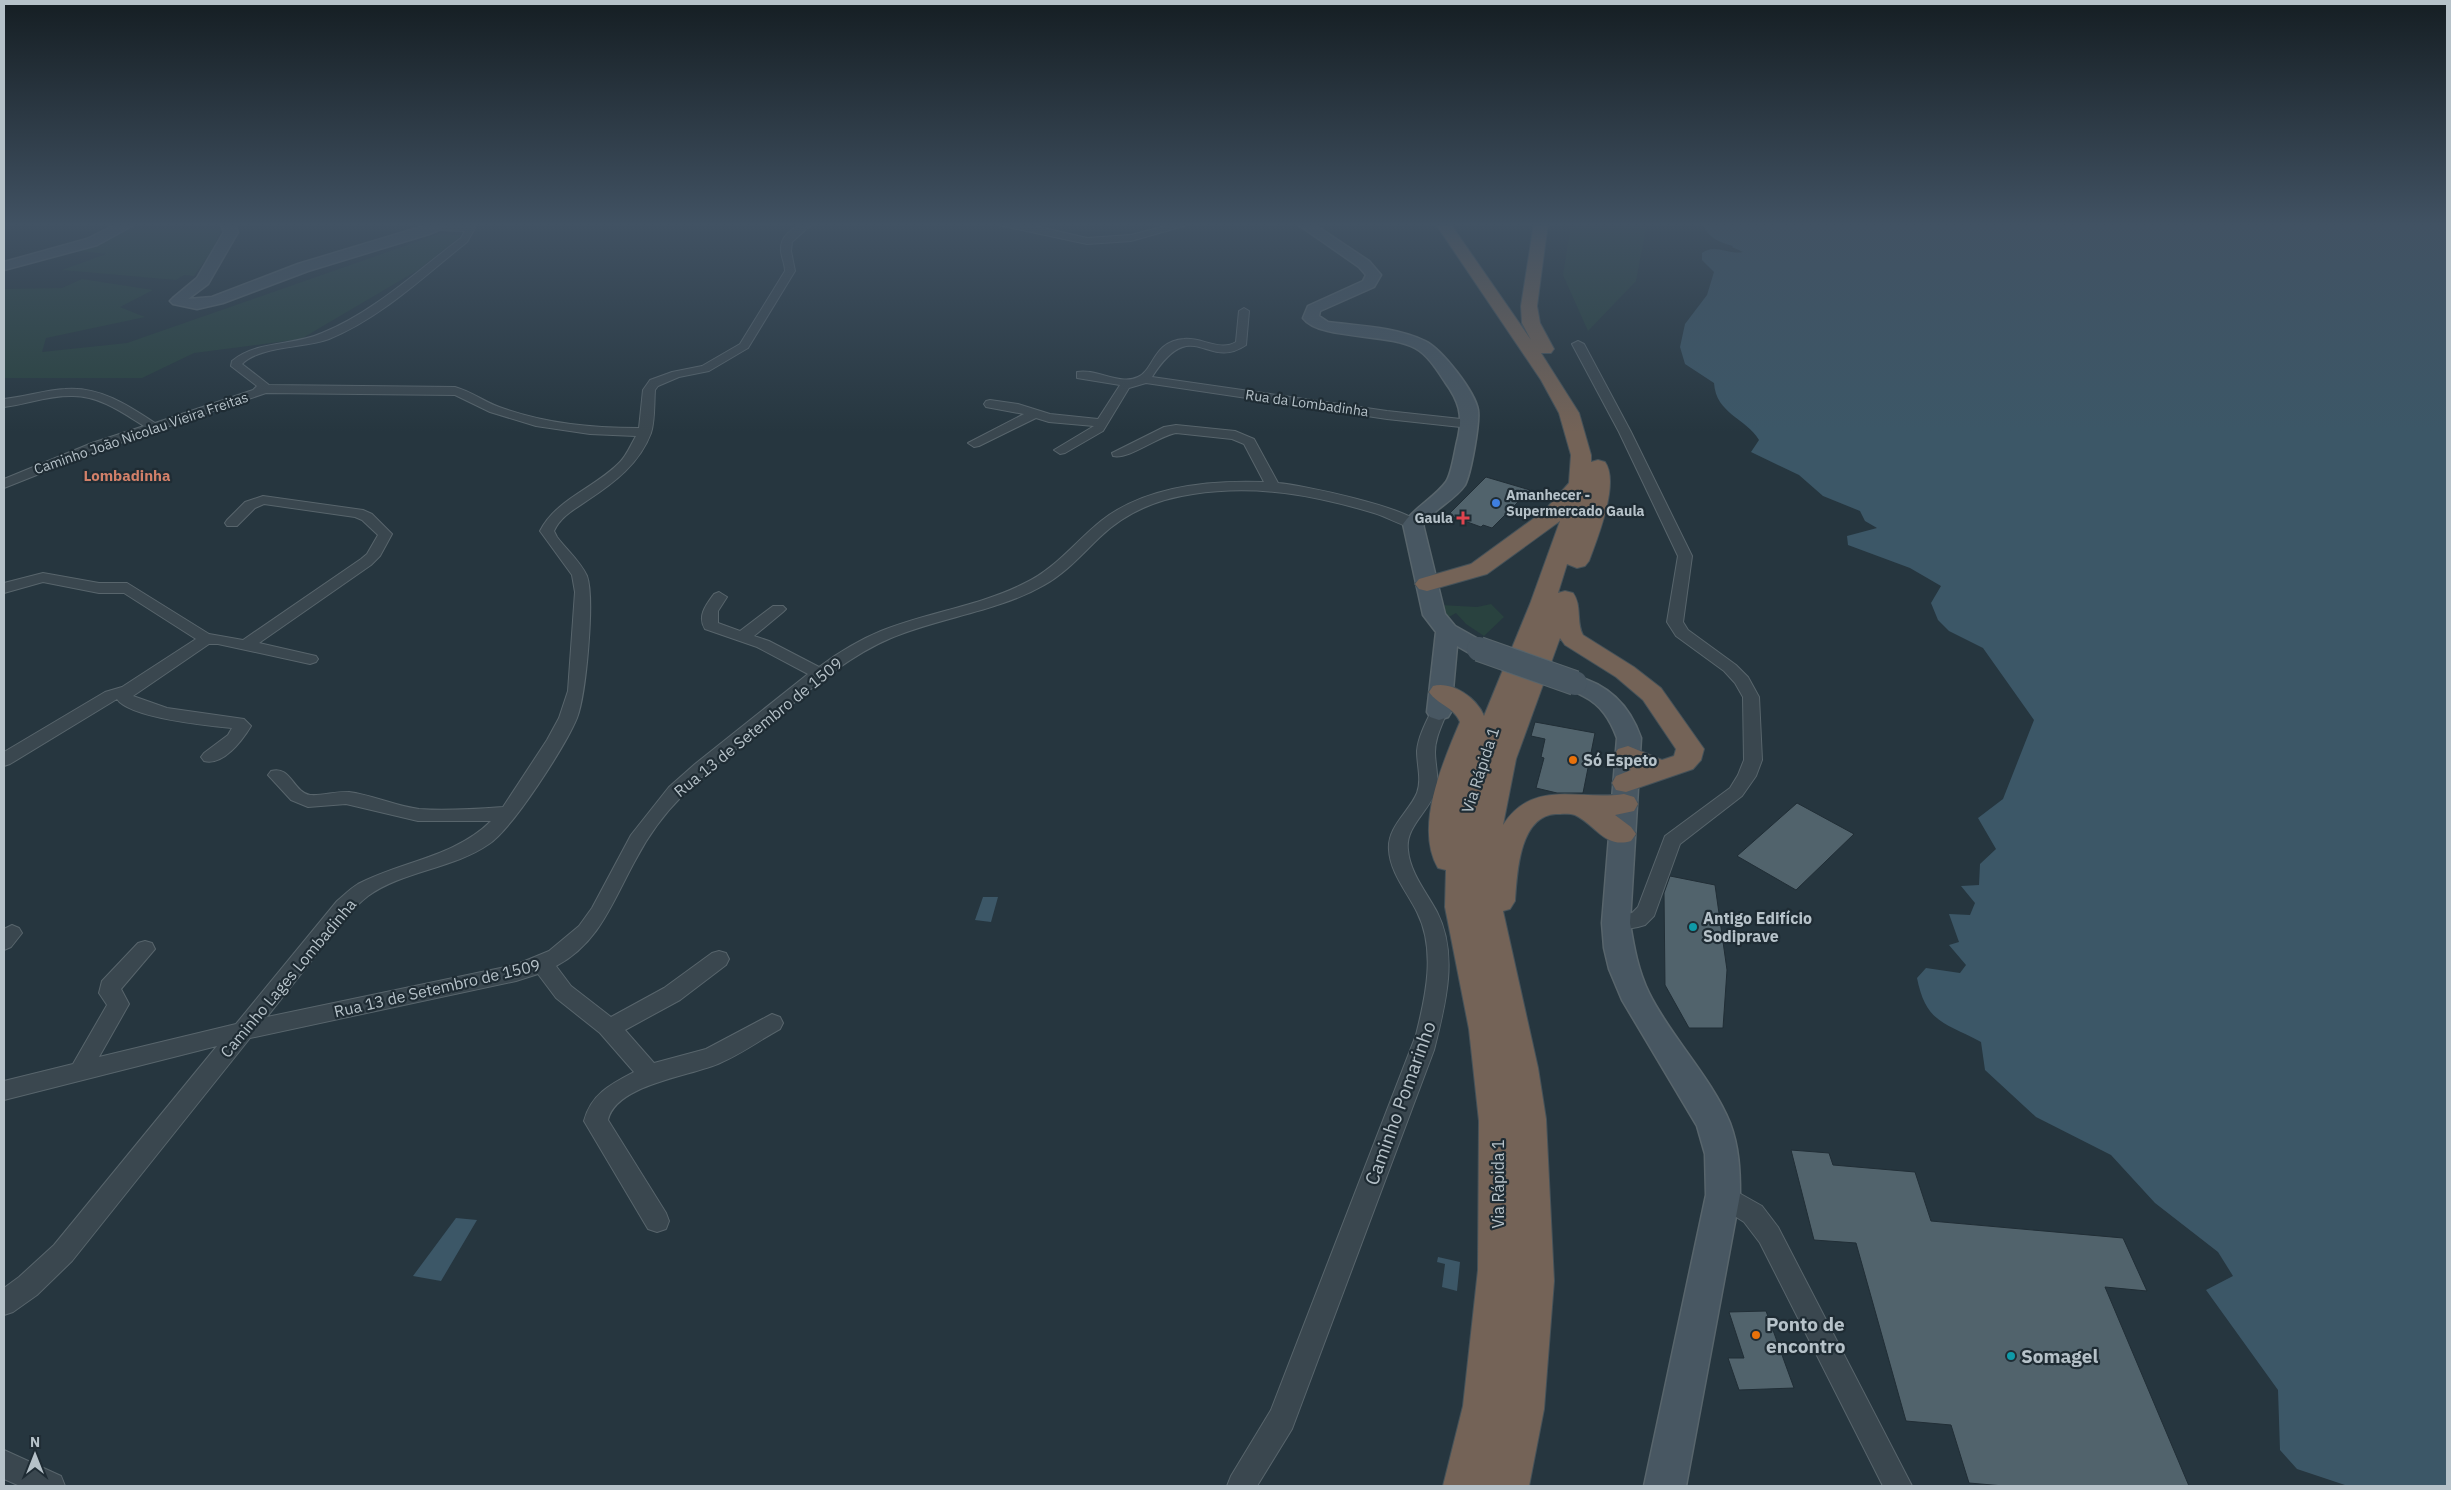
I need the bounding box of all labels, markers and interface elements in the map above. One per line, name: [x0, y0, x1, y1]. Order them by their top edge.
street label: Rua da Lombadinha: [1244, 385, 1370, 421]
street label: Caminho João Nicolau Vieira Freitas: [32, 388, 251, 478]
district label: Lombadinha: [83, 466, 171, 485]
place label: Amanhecer - Supermercado Gaula: [1506, 486, 1645, 520]
marker: Amanhecer - Supermercado Gaula: [1490, 497, 1502, 509]
place label: Gaula: [1414, 509, 1453, 527]
marker: Gaula: [1457, 512, 1469, 524]
street label: Rua 13 de Setembro de 1509: [670, 653, 846, 801]
street label: Via Rápida 1: [1457, 725, 1503, 815]
place label: Só Espeto: [1583, 750, 1657, 770]
marker: Só Espeto: [1567, 754, 1579, 766]
street label: Caminho Lages Lombadinha: [216, 894, 361, 1061]
place label: Antigo Edifício Sodiprave: [1703, 908, 1812, 946]
marker: Antigo Edifício Sodiprave: [1687, 921, 1699, 933]
street label: Rua 13 de Setembro de 1509: [332, 955, 542, 1021]
street label: Caminho Pomarinho: [1359, 1018, 1441, 1188]
street label: Via Rápida 1: [1488, 1139, 1508, 1229]
place label: Ponto de encontro: [1766, 1312, 1846, 1358]
marker: Ponto de encontro: [1750, 1329, 1762, 1341]
place label: Somagel: [2021, 1344, 2098, 1368]
marker: Somagel: [2005, 1350, 2017, 1362]
north arrow: [10, 1430, 60, 1480]
text: N: [30, 1433, 40, 1451]

